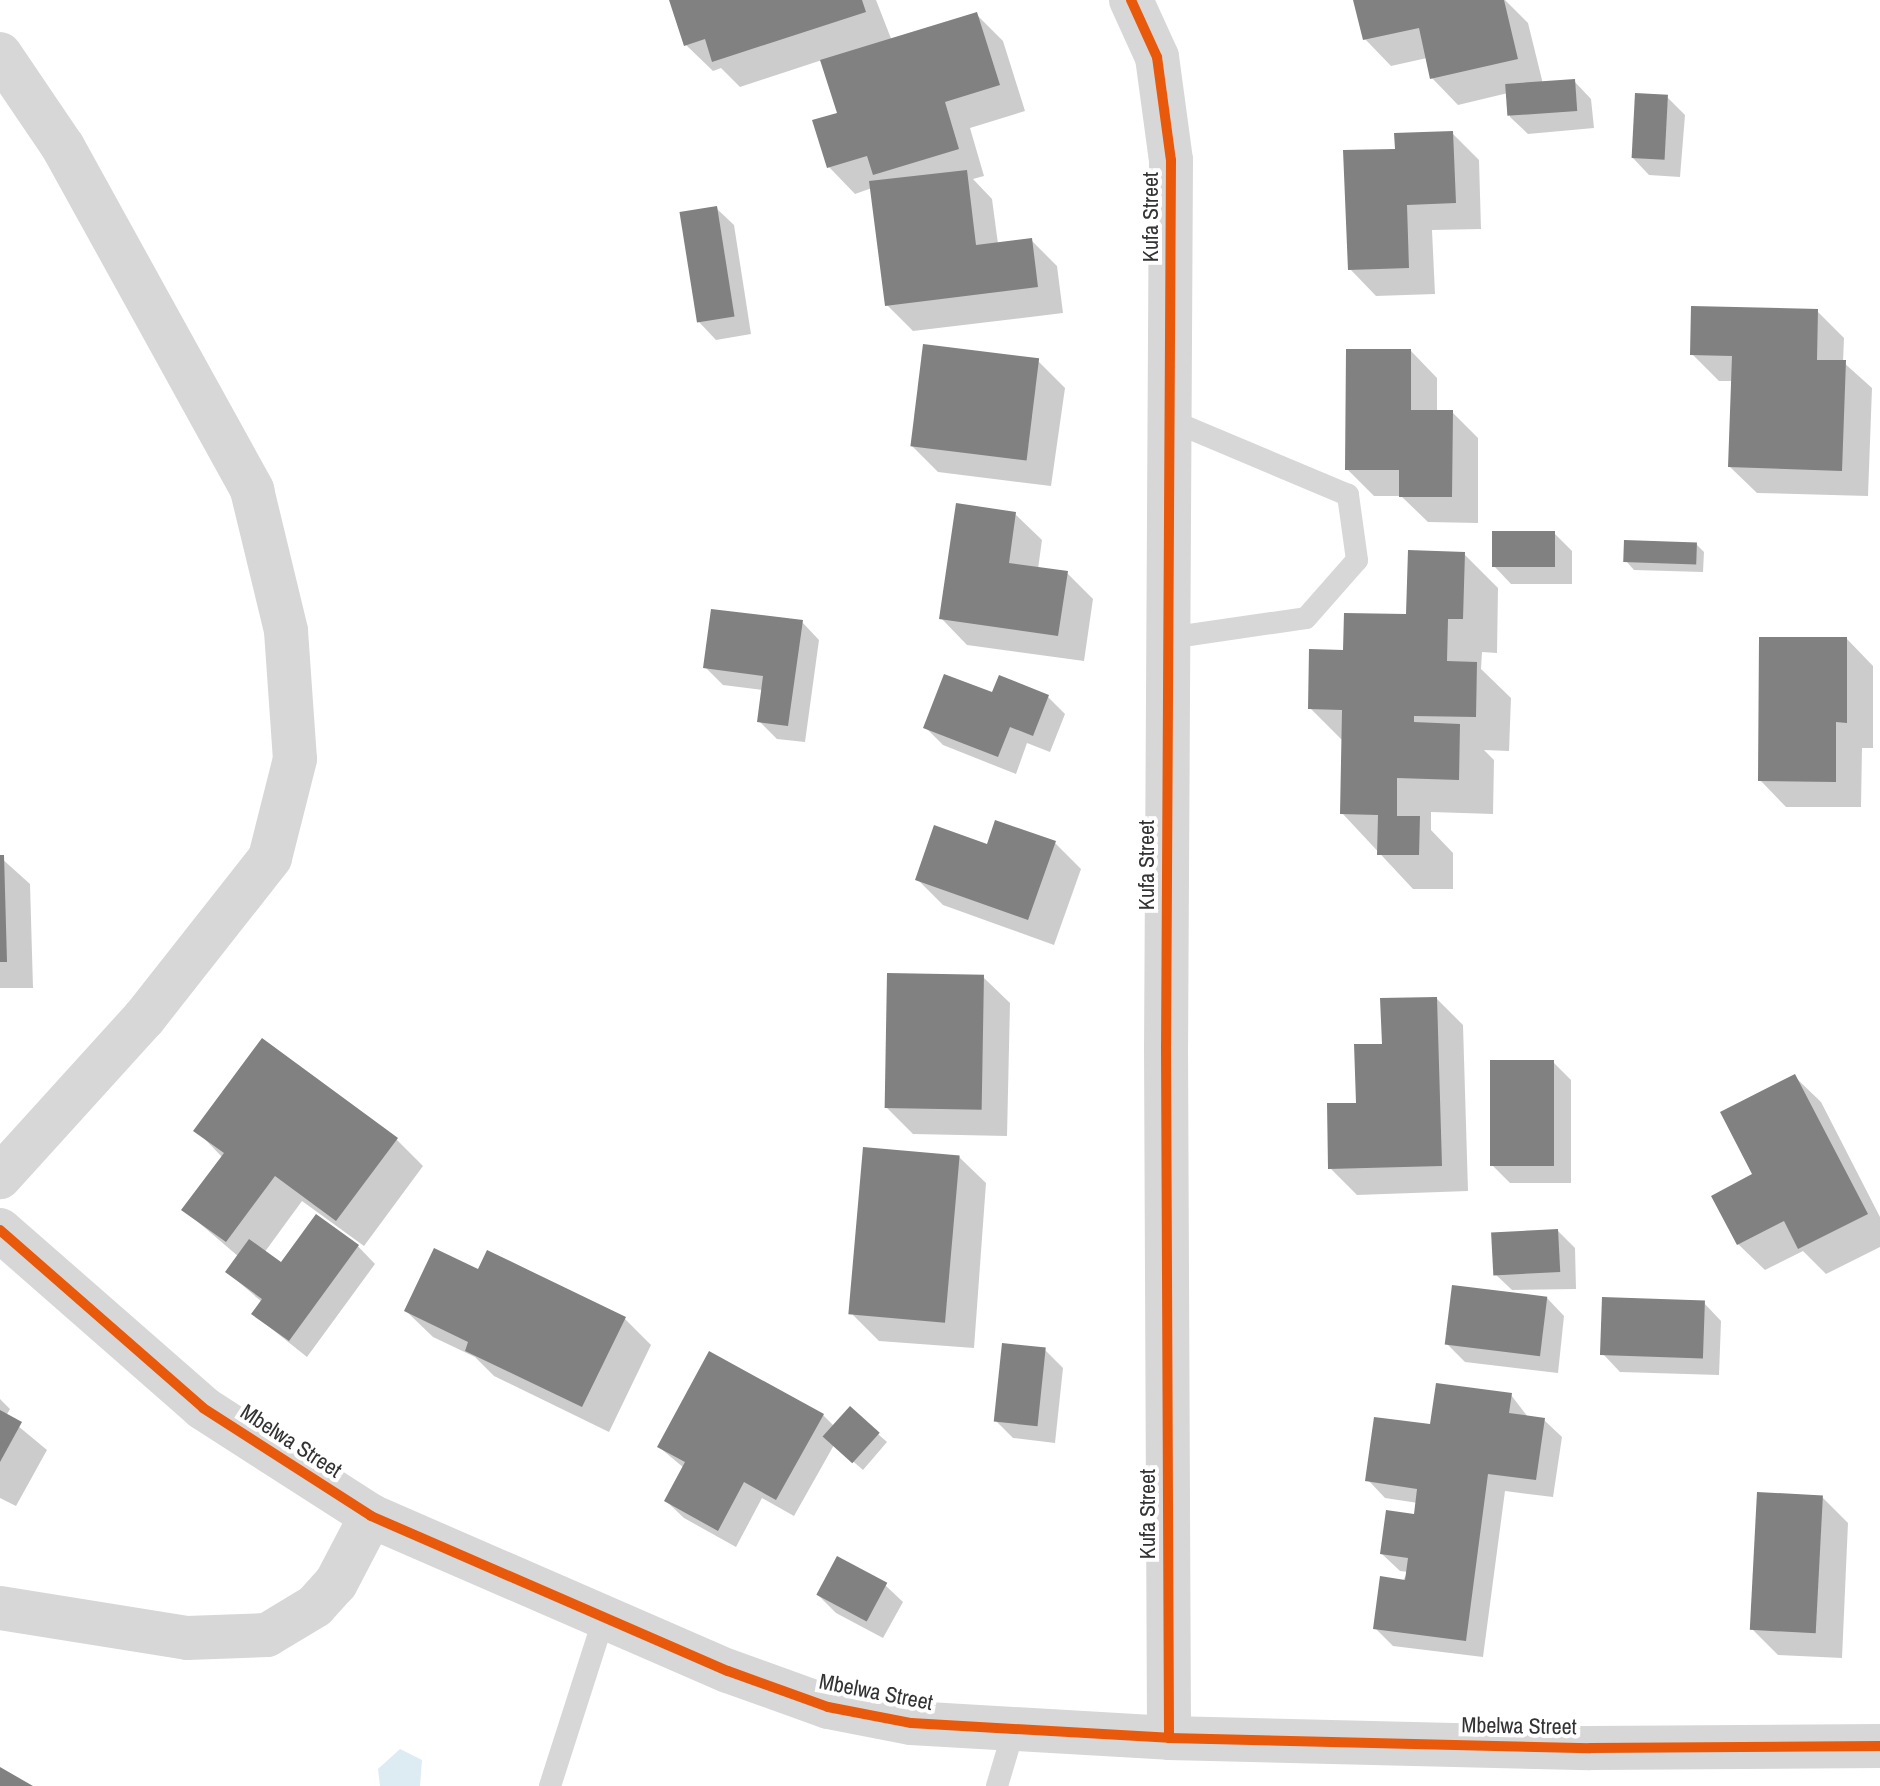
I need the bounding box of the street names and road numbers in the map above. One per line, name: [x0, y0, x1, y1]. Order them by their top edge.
street label: Kufa Street: [1138, 172, 1164, 262]
street label: Kufa Street: [1134, 820, 1160, 910]
street label: Mbelwa Street: [235, 1399, 347, 1483]
street label: Kufa Street: [1135, 1469, 1161, 1559]
street label: Mbelwa Street: [817, 1668, 935, 1716]
street label: Mbelwa Street: [1461, 1712, 1577, 1740]

